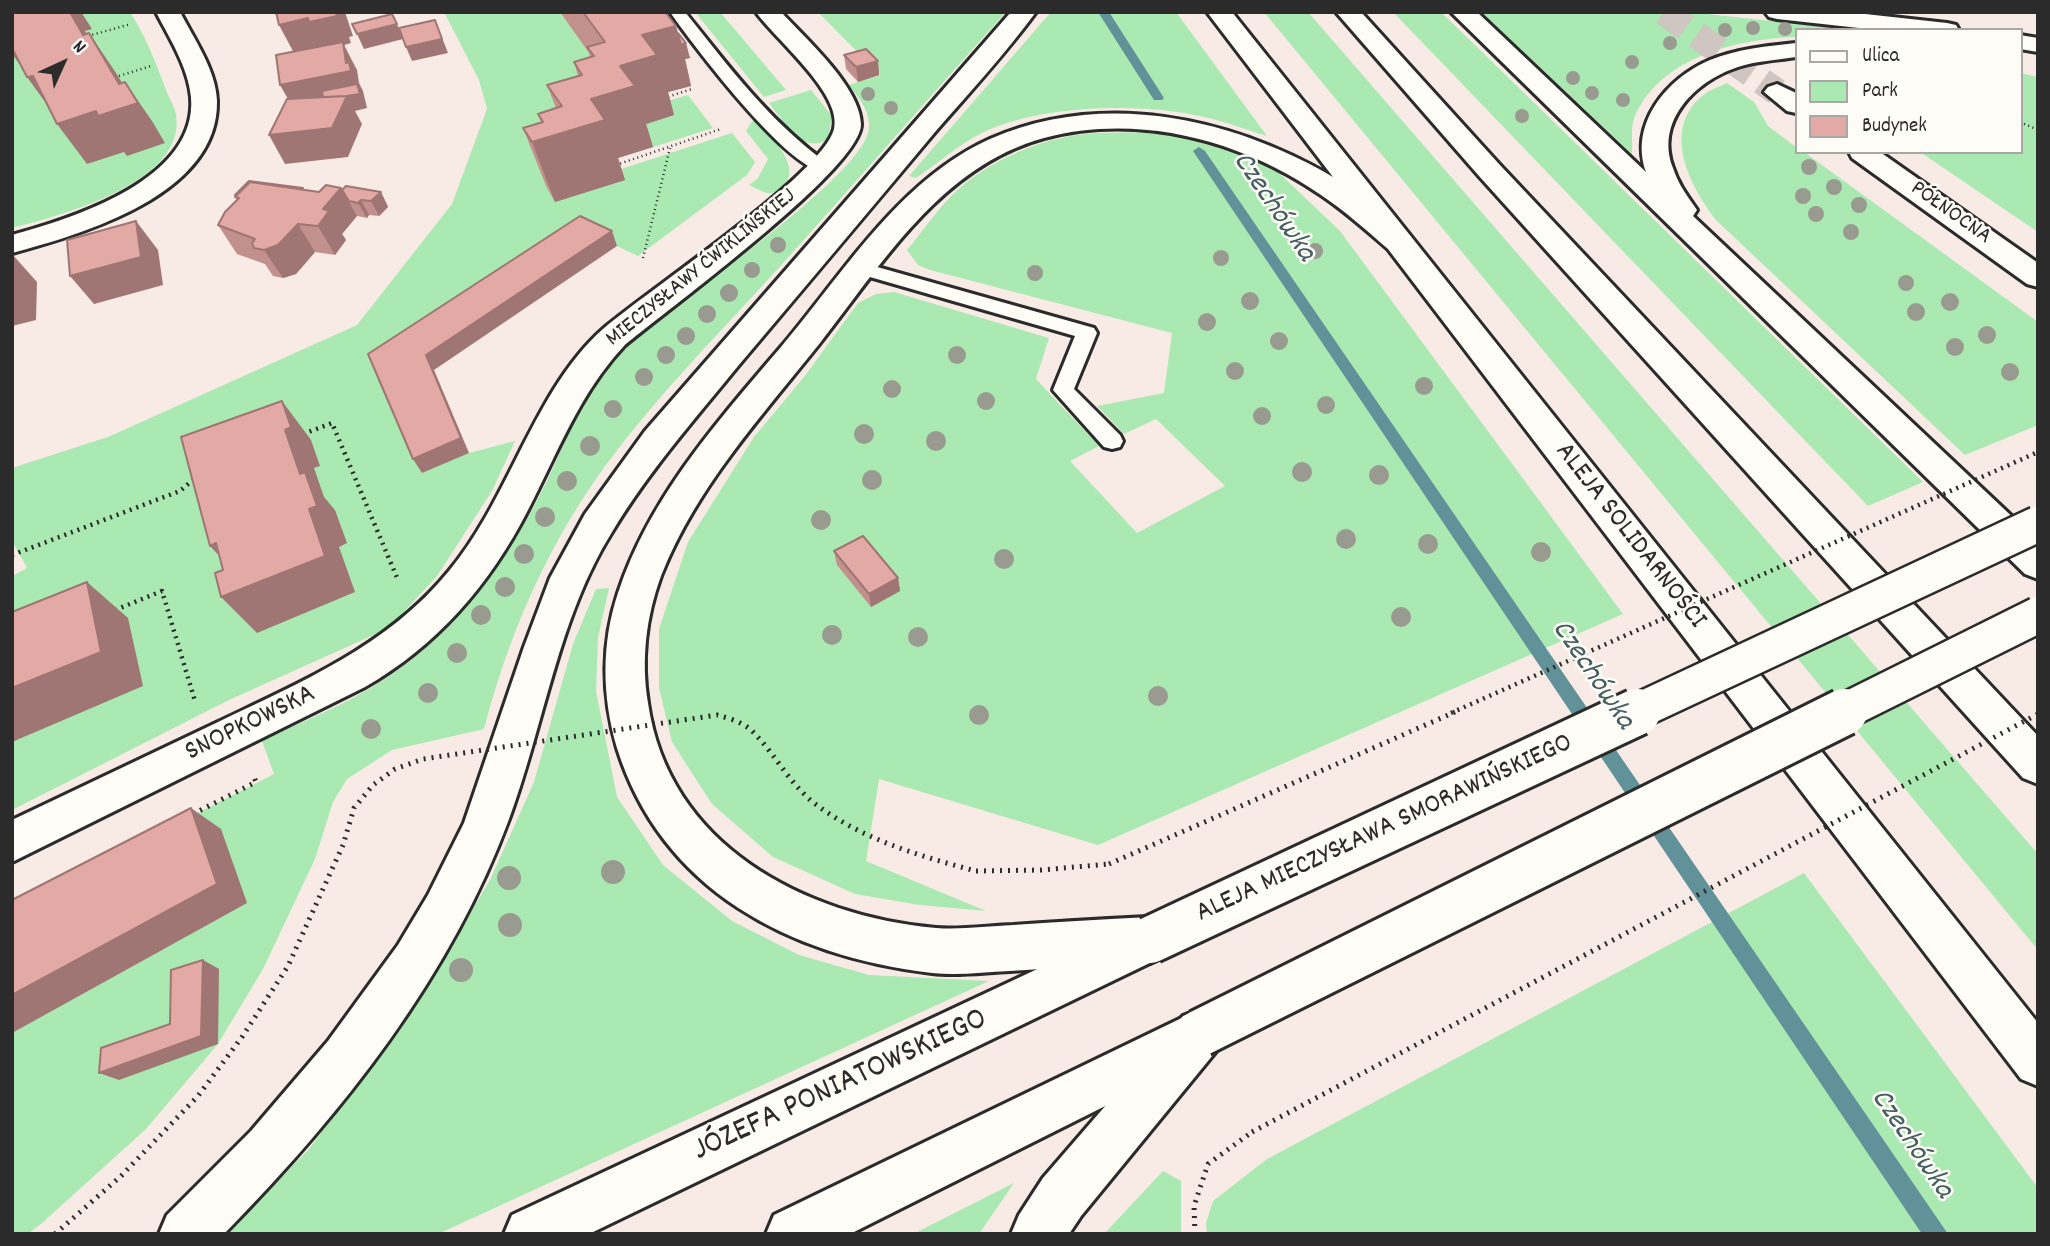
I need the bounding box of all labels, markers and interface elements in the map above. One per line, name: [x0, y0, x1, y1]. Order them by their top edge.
north arrow: [28, 28, 98, 98]
legend: [1794, 28, 2022, 154]
text: N: [65, 35, 91, 61]
text: Ulica: [1862, 42, 1899, 72]
text: Park: [1862, 77, 1898, 107]
text: Budynek: [1862, 112, 1927, 142]
water label: Czechówka: [1222, 146, 1322, 270]
street label: PÓŁNOCNA: [1904, 176, 1996, 252]
street label: MIECZYSŁAWY ĆWIKLIŃSKIEJ: [601, 184, 803, 354]
street label: ALEJA SOLIDARNOŚCI: [1546, 437, 1712, 637]
water label: Czechówka: [1541, 614, 1641, 738]
street label: SNOPKOWSKA: [180, 679, 322, 771]
street label: ALEJA MIECZYSŁAWA SMORAWIŃSKIEGO: [1192, 728, 1578, 932]
street label: JÓZEFA PONIATOWSKIEGO: [688, 1001, 994, 1173]
water label: Czechówka: [1860, 1083, 1960, 1207]

